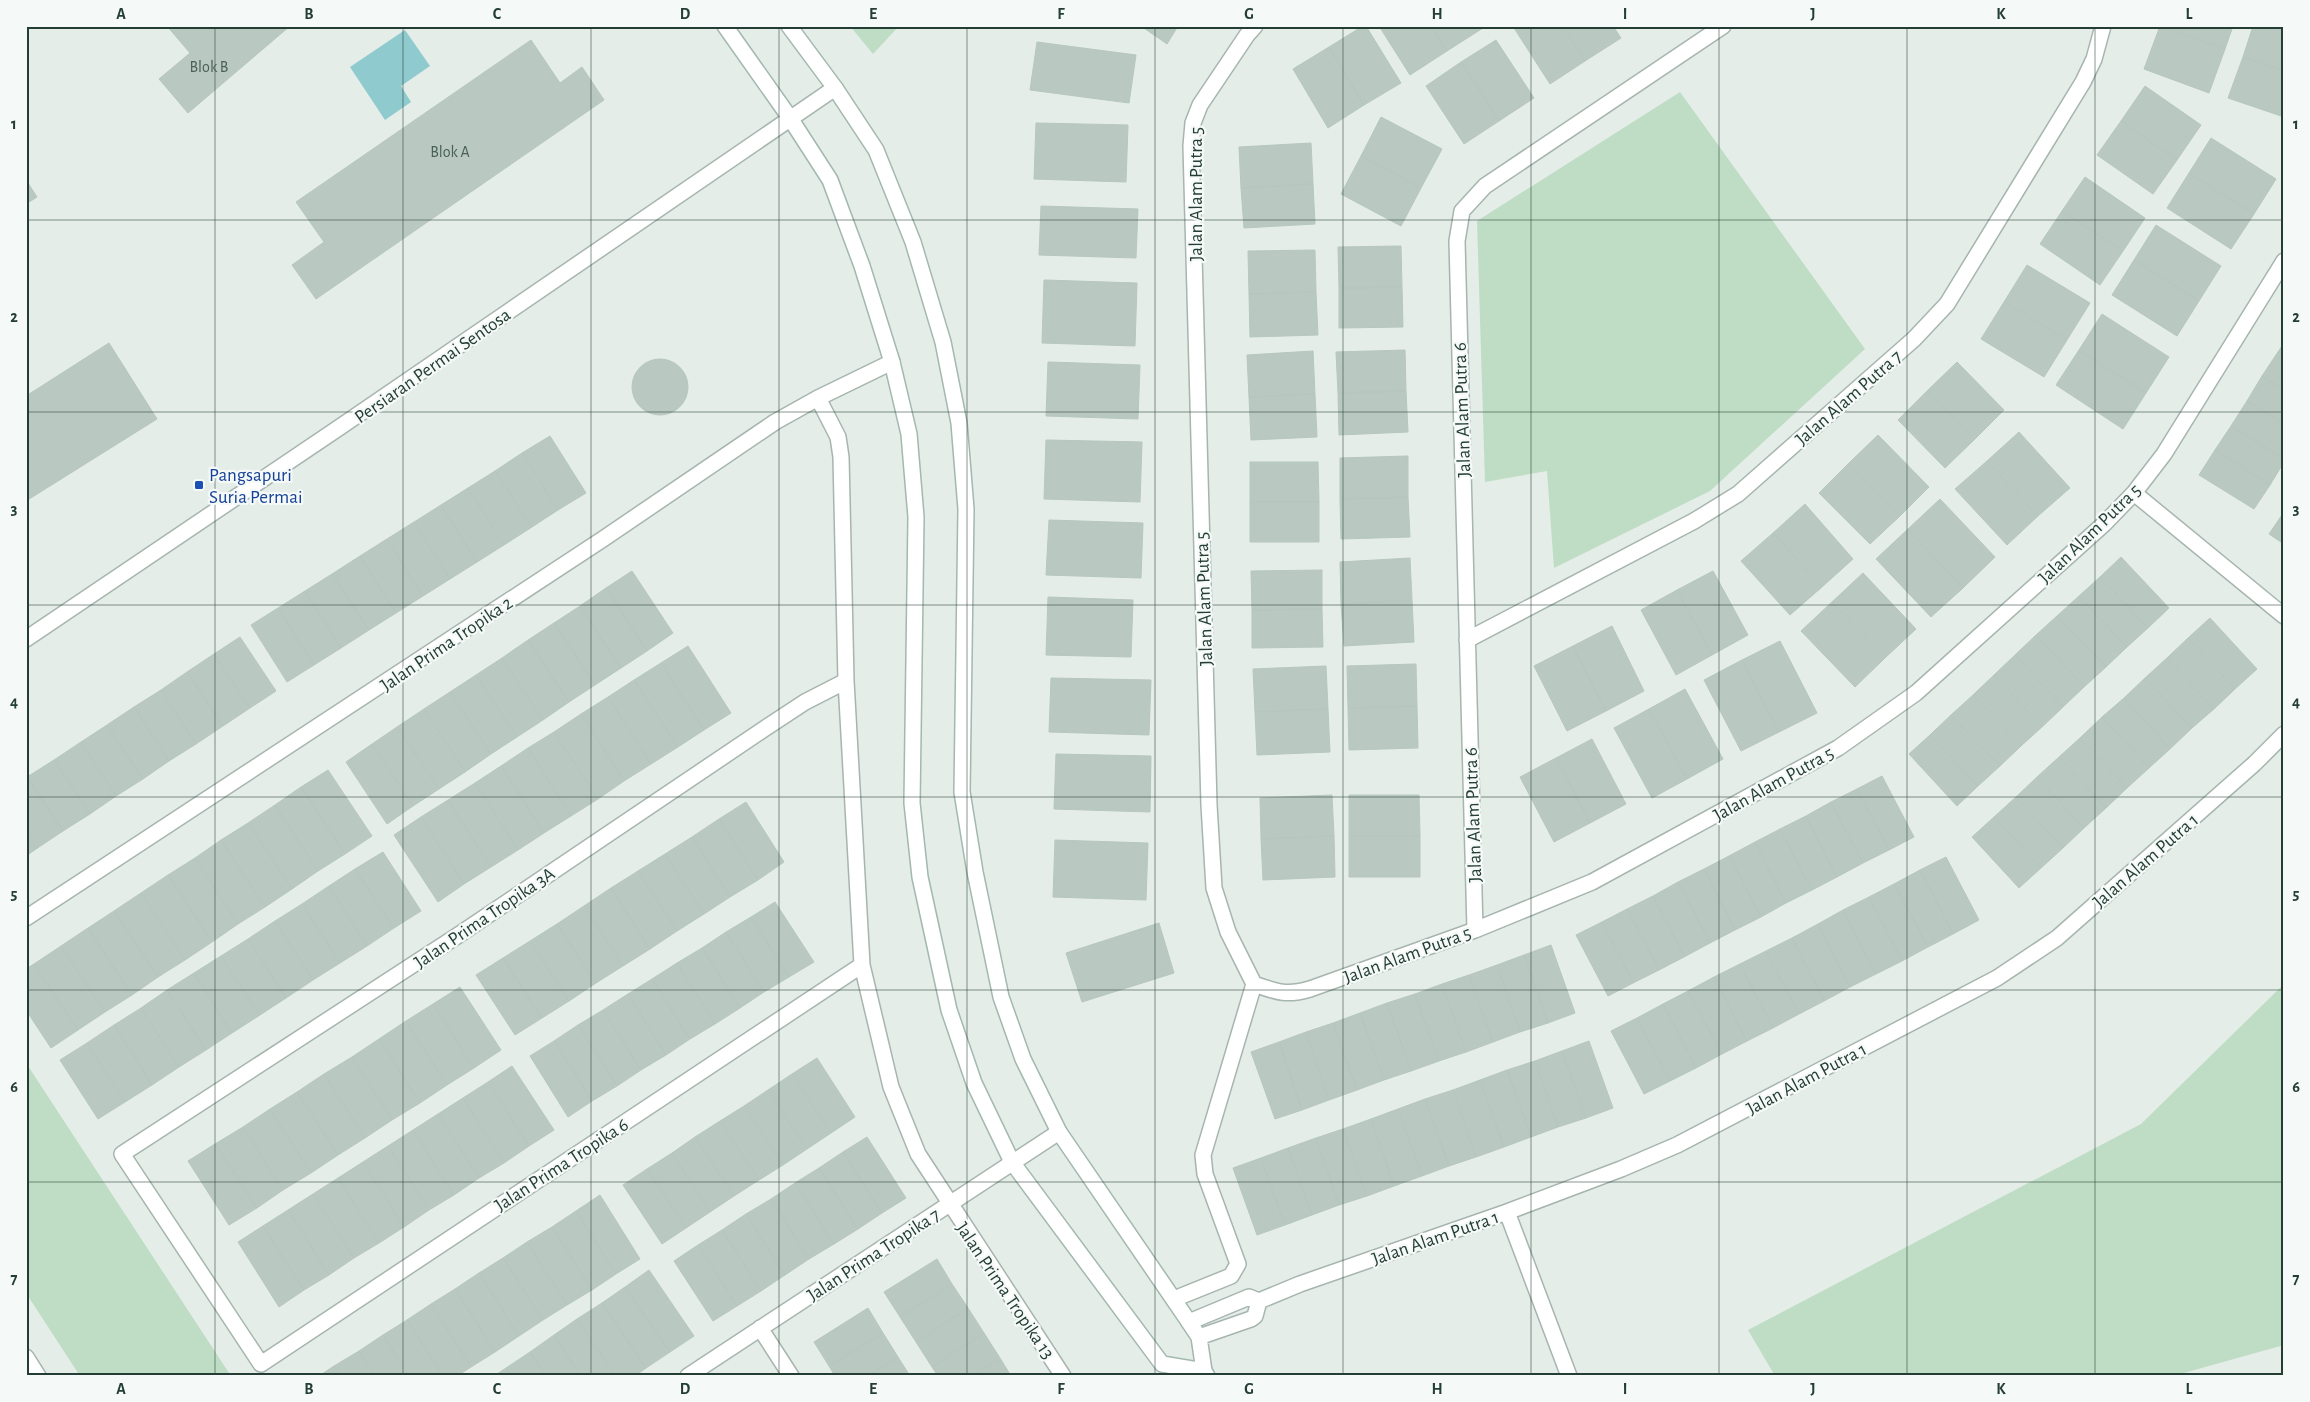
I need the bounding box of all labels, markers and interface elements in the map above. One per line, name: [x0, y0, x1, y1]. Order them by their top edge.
text: A: [116, 6, 126, 22]
text: B: [304, 6, 314, 22]
text: C: [493, 6, 502, 22]
text: D: [680, 6, 691, 22]
text: E: [869, 6, 877, 22]
text: F: [1057, 6, 1065, 22]
text: G: [1244, 6, 1254, 22]
text: H: [1431, 6, 1443, 22]
text: I: [1623, 6, 1627, 22]
text: J: [1810, 6, 1816, 22]
text: K: [1996, 6, 2006, 22]
text: L: [2186, 6, 2193, 22]
house number: Blok B: [190, 59, 228, 75]
text: 1: [11, 116, 17, 132]
text: 1: [2293, 116, 2299, 132]
street label: Jalan Alam Putra 5: [1187, 127, 1206, 261]
house number: Blok A: [430, 144, 470, 160]
street label: Persiaran Permai Sentosa: [351, 305, 514, 427]
text: 2: [10, 309, 18, 325]
text: 2: [2292, 309, 2300, 325]
street label: Jalan Alam Putra 6: [1451, 342, 1474, 478]
street label: Jalan Alam Putra 7: [1792, 347, 1906, 449]
place label: Pangsapuri Suria Permai: [209, 466, 303, 507]
marker: Pangsapuri Suria Permai: [193, 479, 205, 491]
street label: Jalan Alam Putra 5: [2035, 481, 2145, 588]
text: 3: [11, 501, 18, 517]
text: 3: [2293, 501, 2300, 517]
street label: Jalan Alam Putra 5: [1193, 531, 1216, 666]
street label: Jalan Prima Tropika 2: [377, 593, 517, 695]
text: 4: [10, 694, 18, 710]
text: 4: [2292, 694, 2300, 710]
street label: Jalan Alam Putra 5: [1710, 743, 1837, 825]
street label: Jalan Alam Putra 6: [1462, 747, 1485, 883]
street label: Jalan Alam Putra 1: [2090, 810, 2202, 912]
street label: Jalan Prima Tropika 3A: [411, 864, 558, 972]
text: 5: [11, 886, 18, 902]
text: 5: [2293, 886, 2300, 902]
street label: Jalan Alam Putra 5: [1341, 924, 1474, 987]
street label: Jalan Alam Putra 1: [1744, 1040, 1870, 1119]
text: 6: [10, 1079, 18, 1095]
text: 6: [2292, 1079, 2300, 1095]
street label: Jalan Prima Tropika 6: [492, 1115, 632, 1215]
street label: Jalan Prima Tropika 7: [804, 1205, 944, 1305]
street label: Jalan Alam Putra 1: [1370, 1208, 1501, 1269]
street label: Jalan Prima Tropika 13: [952, 1219, 1057, 1363]
text: 7: [11, 1271, 18, 1287]
text: 7: [2293, 1271, 2300, 1287]
text: A: [116, 1381, 126, 1397]
text: B: [304, 1381, 314, 1397]
text: C: [493, 1381, 502, 1397]
text: D: [680, 1381, 691, 1397]
text: E: [869, 1381, 877, 1397]
text: F: [1057, 1381, 1065, 1397]
text: G: [1244, 1381, 1254, 1397]
text: H: [1431, 1381, 1443, 1397]
text: I: [1623, 1381, 1627, 1397]
text: J: [1810, 1381, 1816, 1397]
text: K: [1996, 1381, 2006, 1397]
text: L: [2186, 1381, 2193, 1397]

